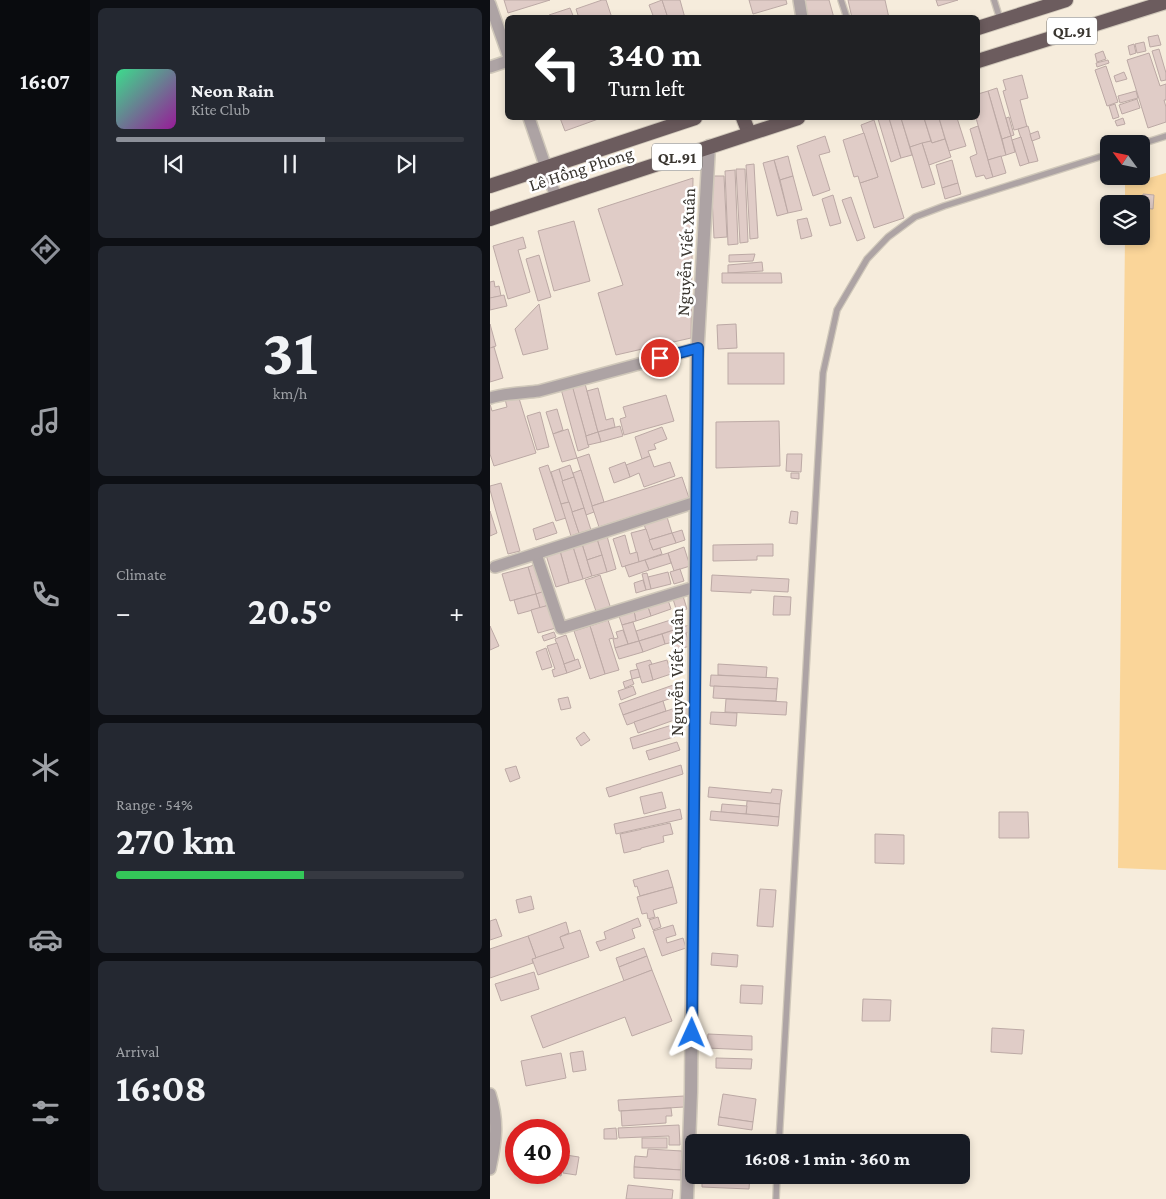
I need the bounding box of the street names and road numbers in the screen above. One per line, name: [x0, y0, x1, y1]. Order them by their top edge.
road number: QL.91: [1047, 18, 1097, 44]
street label: Lê Hồng Phong: [526, 143, 636, 195]
road number: QL.91: [652, 144, 702, 170]
street label: Nguyễn Viết Xuân: [673, 187, 699, 317]
street label: Nguyễn Viết Xuân: [667, 607, 687, 736]

